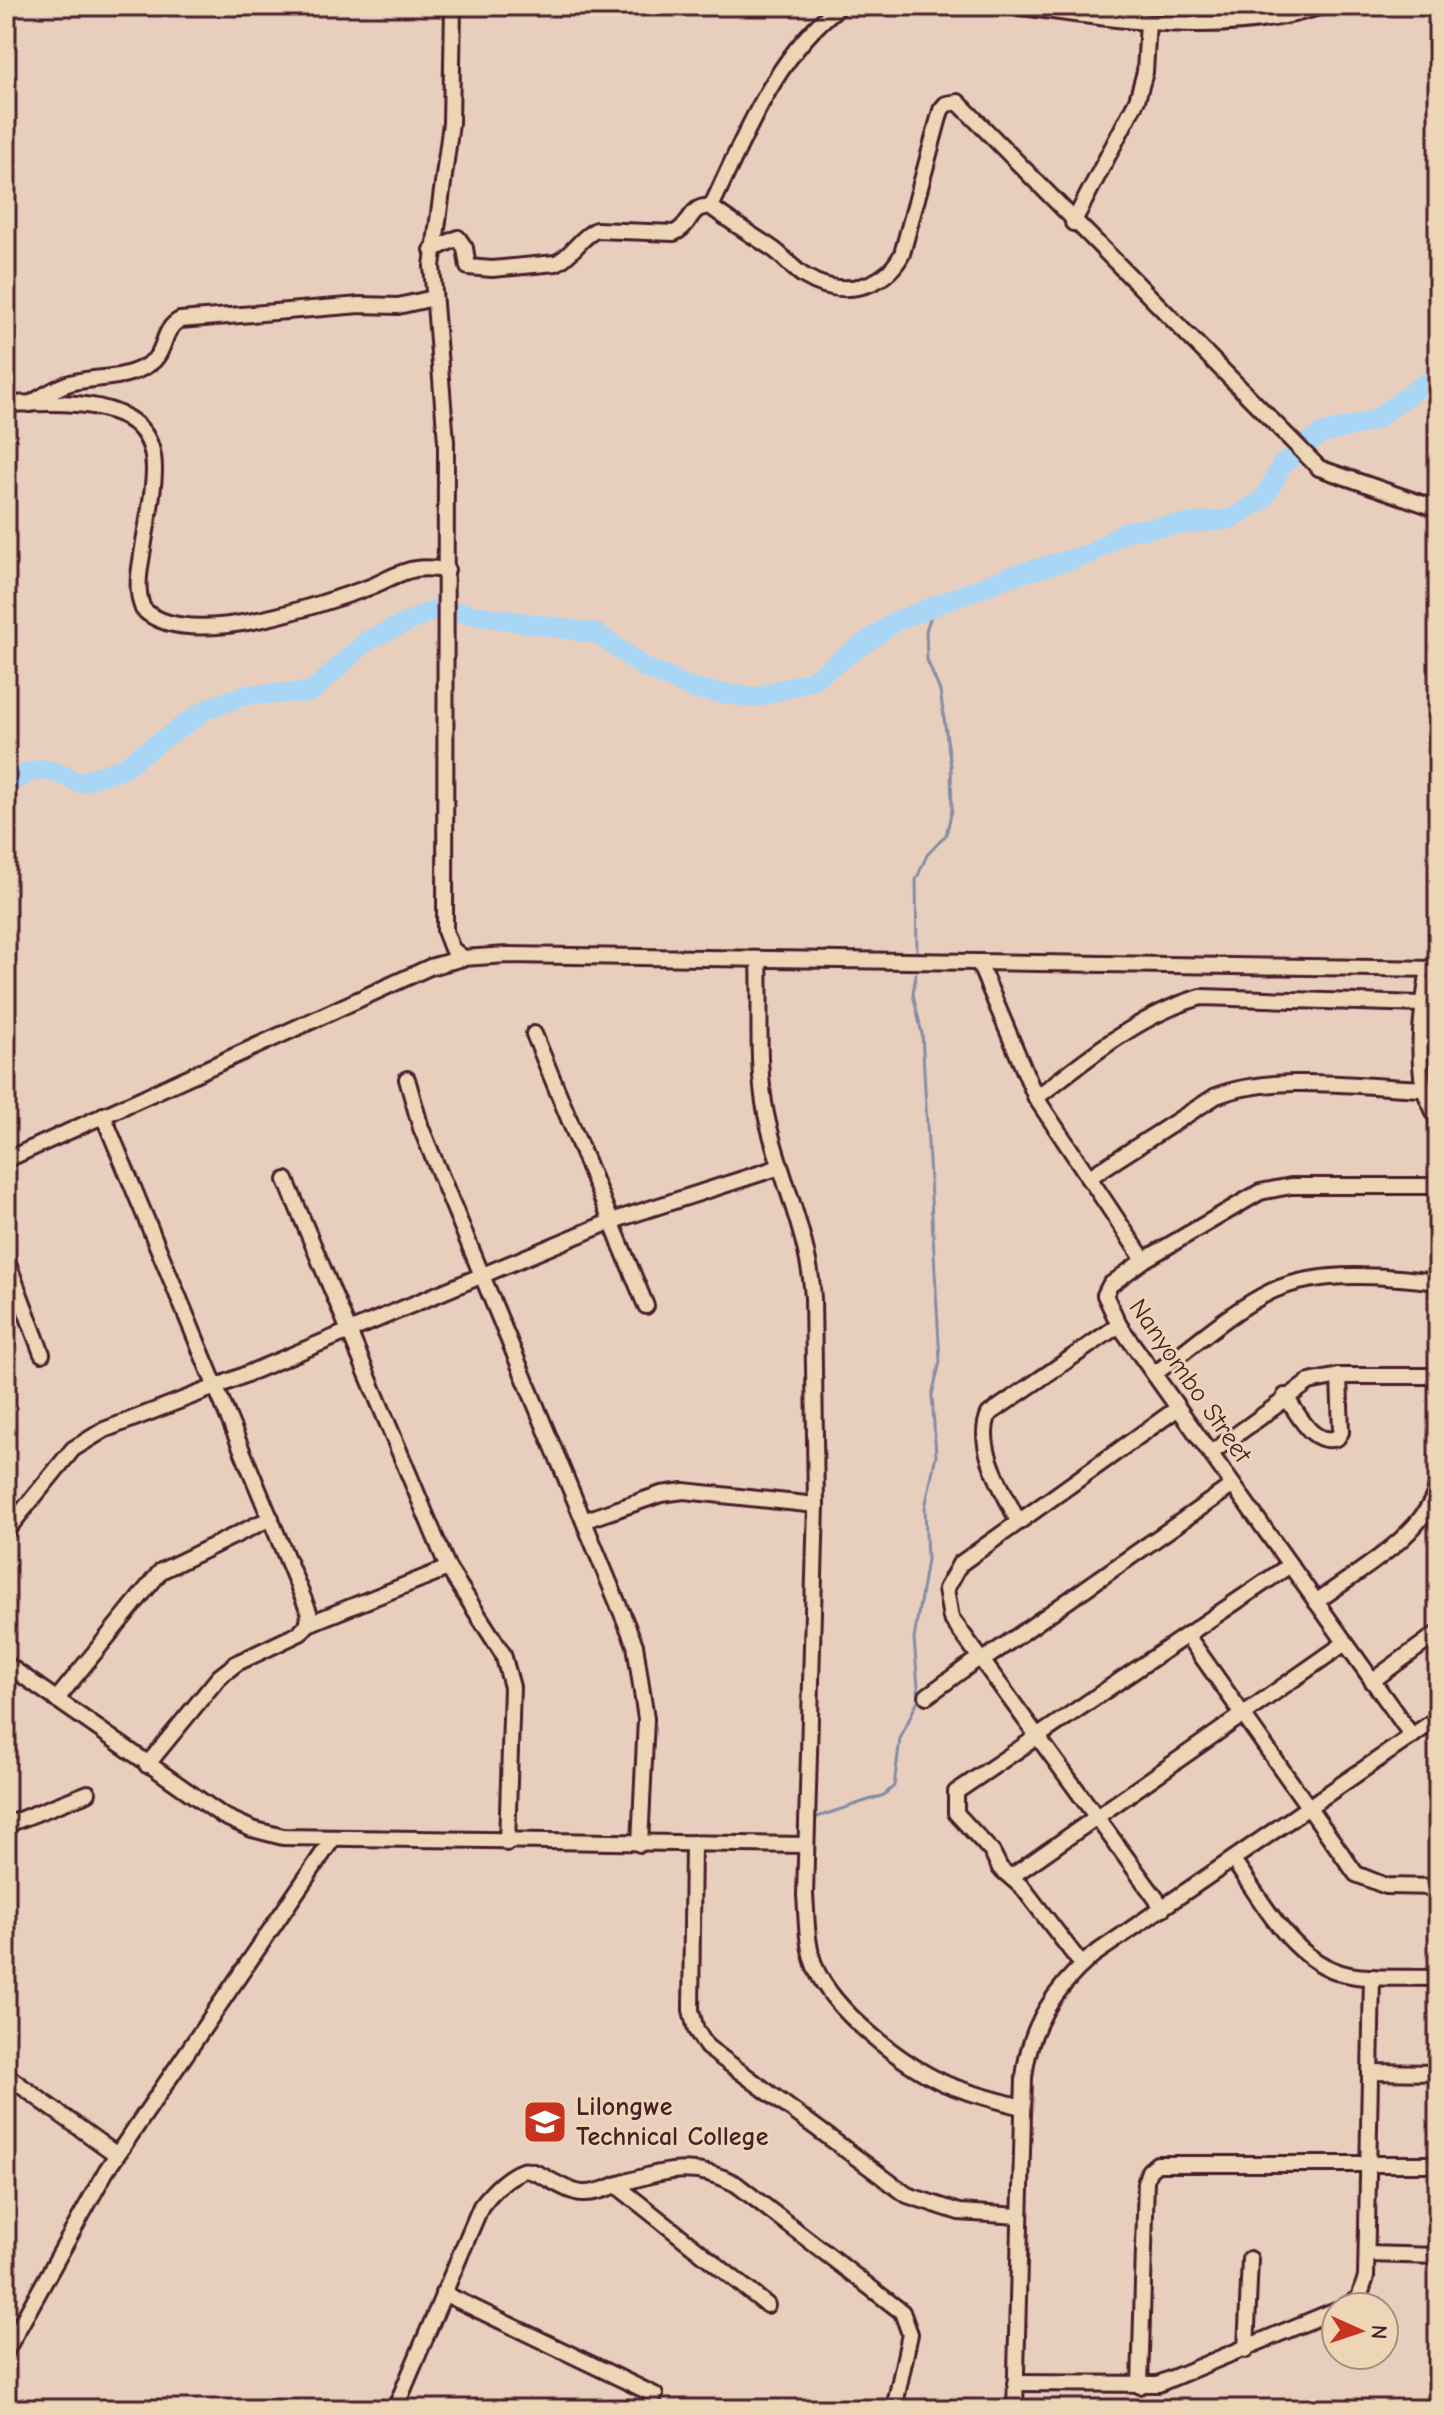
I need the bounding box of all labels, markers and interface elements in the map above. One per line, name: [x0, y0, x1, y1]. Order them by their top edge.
street label: Nanyombo Street: [1122, 1293, 1258, 1470]
place label: Lilongwe Technical College: [576, 2092, 769, 2152]
school or university icon: Lilongwe Technical College: [521, 2098, 569, 2146]
north arrow: [1320, 2291, 1400, 2371]
text: N: [1366, 2324, 1392, 2340]

